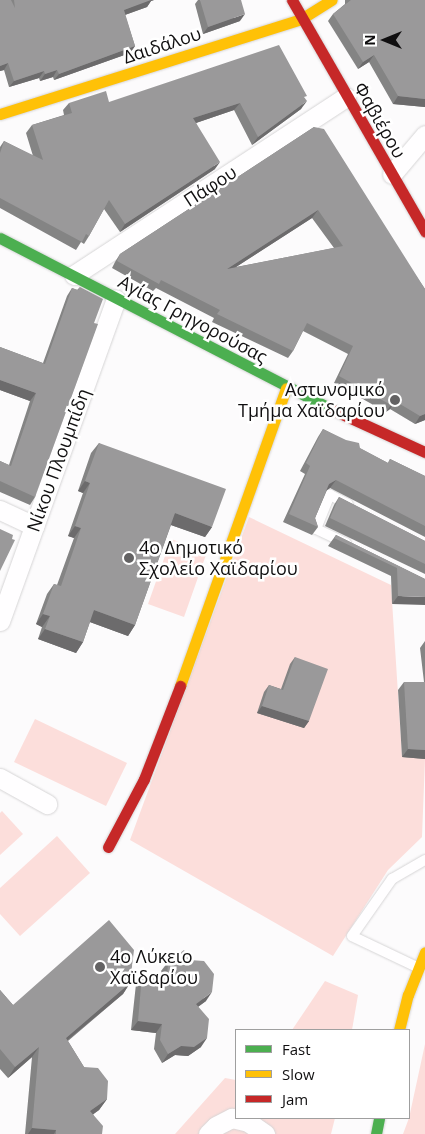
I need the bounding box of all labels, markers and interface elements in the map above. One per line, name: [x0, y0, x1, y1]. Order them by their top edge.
north arrow: [360, 15, 410, 65]
street label: Δαιδάλου: [120, 22, 204, 68]
text: N: [360, 34, 379, 46]
street label: Φαβιέρου: [350, 78, 410, 162]
street label: Πάφου: [179, 161, 241, 211]
street label: Αγίας Γρηγορούσας: [115, 271, 271, 367]
place label: Αστυνομικό Τμήμα Χαϊδαρίου: [238, 379, 385, 422]
street label: Νίκου Πλουμπίδη: [22, 385, 94, 535]
marker: Αστυνομικό Τμήμα Χαϊδαρίου: [389, 394, 401, 406]
place label: 4ο Δημοτικό Σχολείο Χαϊδαρίου: [139, 537, 298, 580]
marker: 4ο Δημοτικό Σχολείο Χαϊδαρίου: [123, 552, 135, 564]
place label: 4ο Λύκειο Χαϊδαρίου: [110, 946, 198, 989]
marker: 4ο Λύκειο Χαϊδαρίου: [94, 961, 106, 973]
legend: [235, 1029, 410, 1119]
text: Fast: [282, 1039, 311, 1059]
text: Slow: [282, 1064, 315, 1084]
text: Jam: [282, 1089, 308, 1109]

